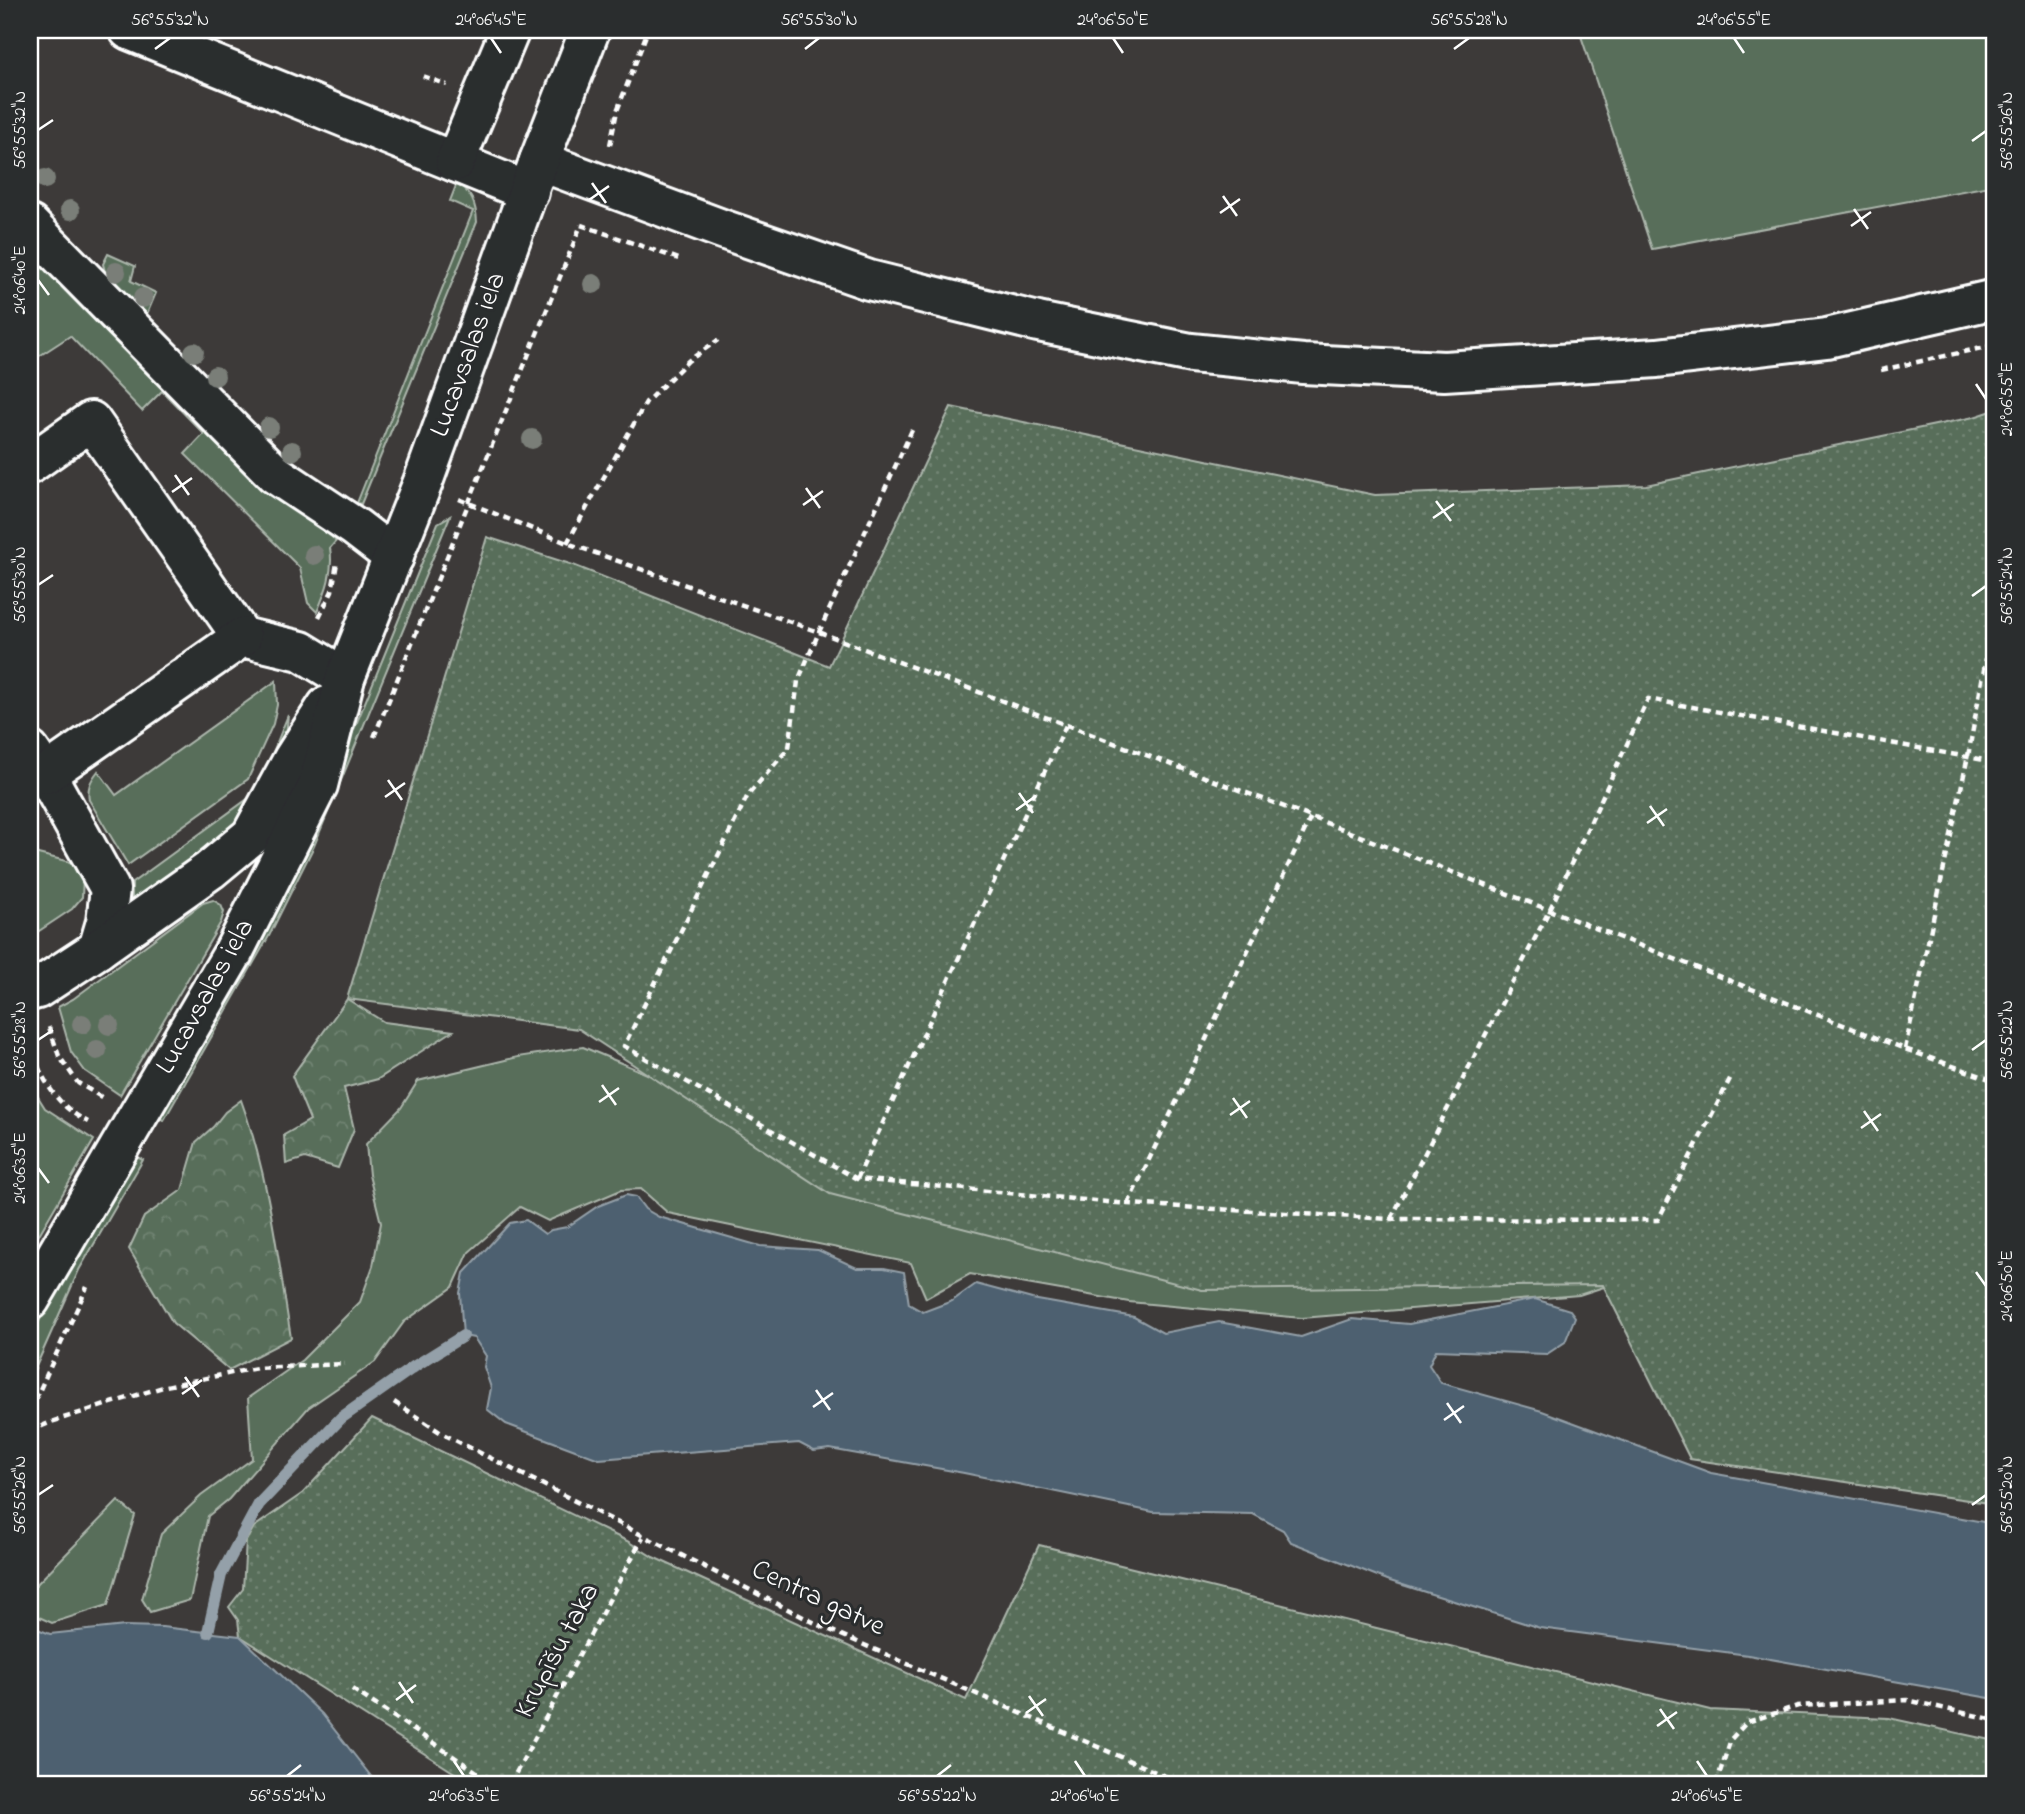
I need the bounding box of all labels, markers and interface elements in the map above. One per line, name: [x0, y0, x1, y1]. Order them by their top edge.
text: 56°55'32"N: [131, 8, 209, 34]
text: 24°06'45"E: [455, 8, 527, 34]
text: 56°55'30"N: [780, 8, 858, 34]
text: 24°06'50"E: [1077, 8, 1149, 34]
text: 56°55'28"N: [1430, 8, 1508, 34]
text: 24°06'55"E: [1697, 8, 1771, 34]
text: 56°55'32"N: [8, 91, 34, 169]
text: 56°55'26"N: [1995, 92, 2021, 170]
text: 24°06'40"E: [8, 245, 34, 315]
street label: Lucavsalas iela: [420, 267, 518, 443]
text: 24°06'55"E: [1995, 362, 2021, 436]
text: 56°55'30"N: [8, 546, 34, 624]
text: 56°55'24"N: [1995, 547, 2021, 625]
street label: Lucavsalas iela: [146, 912, 266, 1082]
text: 56°55'22"N: [1995, 1000, 2021, 1080]
text: 56°55'28"N: [8, 1001, 34, 1079]
text: 24°06'35"E: [8, 1132, 34, 1204]
text: 24°06'50"E: [1995, 1250, 2021, 1322]
text: 56°55'26"N: [8, 1456, 34, 1534]
text: 56°55'20"N: [1995, 1456, 2021, 1534]
street label: Centra gatve: [744, 1550, 892, 1648]
street label: Krupīšu taka: [505, 1576, 611, 1726]
text: 56°55'24"N: [248, 1784, 326, 1810]
text: 24°06'35"E: [428, 1784, 500, 1810]
text: 56°55'22"N: [897, 1784, 977, 1810]
text: 24°06'40"E: [1050, 1784, 1120, 1810]
text: 24°06'45"E: [1671, 1784, 1743, 1810]

